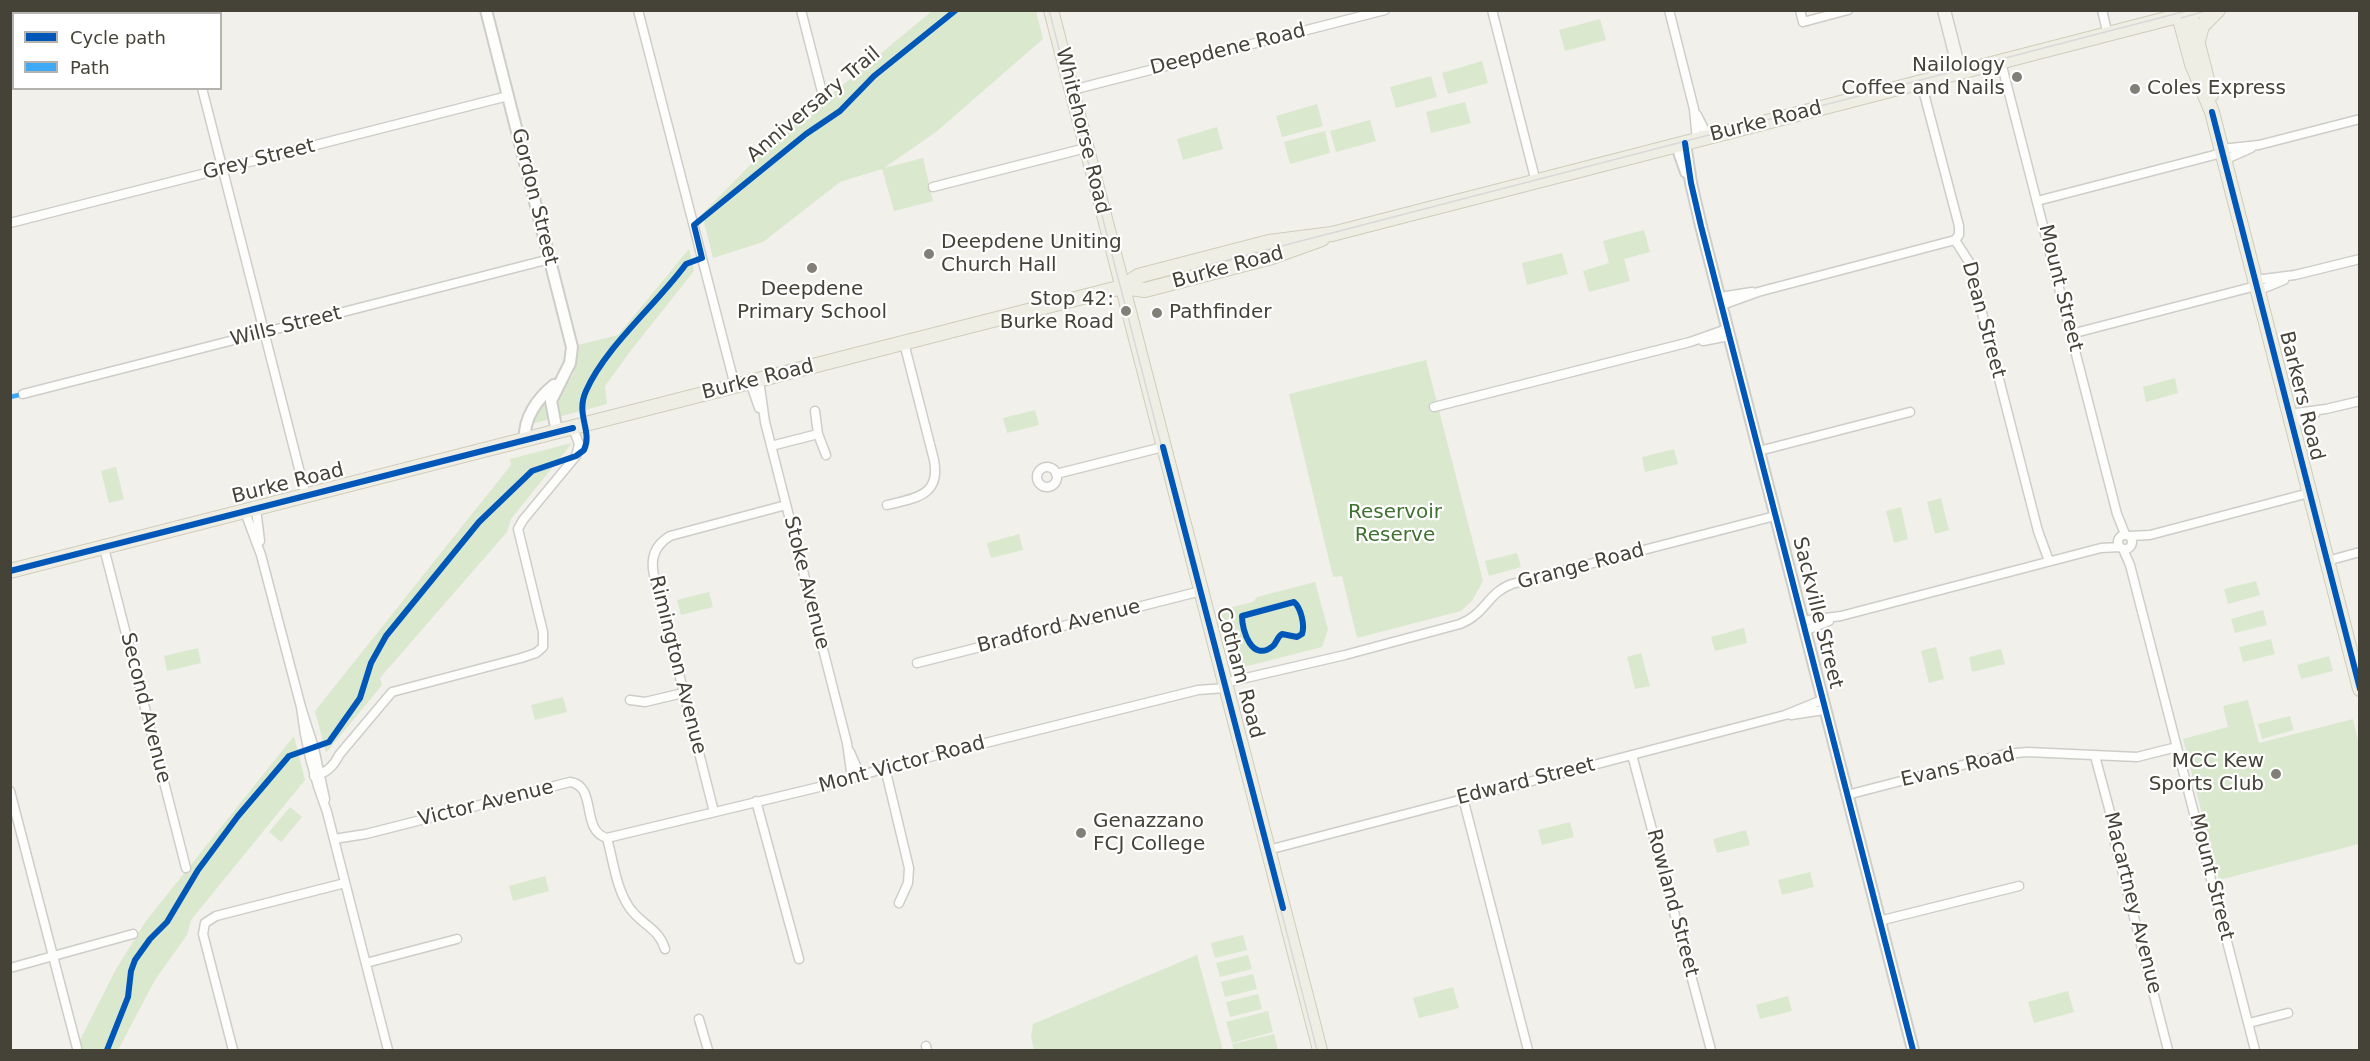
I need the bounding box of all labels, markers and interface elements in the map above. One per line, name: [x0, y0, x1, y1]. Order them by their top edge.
legend: [12, 12, 222, 90]
street label: Deepdene Road: [1148, 19, 1308, 81]
text: Cycle path: [70, 27, 166, 48]
street label: Anniversary Trail: [742, 42, 886, 168]
street label: Whitehorse Road: [1050, 45, 1114, 217]
place label: Nailology Coffee and Nails: [1841, 54, 2005, 101]
text: Path: [70, 57, 110, 78]
marker: Nailology Coffee and Nails: [2010, 70, 2024, 84]
place label: Coles Express: [2147, 77, 2286, 101]
marker: Coles Express: [2128, 82, 2142, 96]
street label: Burke Road: [1708, 97, 1824, 147]
street label: Gordon Street: [505, 126, 563, 268]
street label: Grey Street: [201, 135, 317, 185]
street label: Mount Street: [2033, 222, 2087, 354]
place label: Deepdene Uniting Church Hall: [941, 231, 1122, 278]
street label: Burke Road: [1170, 242, 1286, 294]
marker: Deepdene Uniting Church Hall: [922, 247, 936, 261]
street label: Dean Street: [1956, 259, 2010, 381]
marker: Deepdene Primary School: [805, 261, 819, 275]
place label: Deepdene Primary School: [737, 278, 887, 325]
place label: Stop 42: Burke Road: [1000, 288, 1114, 335]
place label: Pathfinder: [1169, 301, 1271, 325]
street label: Wills Street: [228, 302, 344, 352]
marker: Stop 42: Burke Road: [1119, 304, 1133, 318]
marker: Pathfinder: [1150, 306, 1164, 320]
street label: Barkers Road: [2273, 329, 2329, 463]
street label: Burke Road: [700, 355, 816, 405]
street label: Burke Road: [230, 459, 346, 509]
park label: Reservoir Reserve: [1348, 501, 1442, 548]
street label: Stoke Avenue: [778, 514, 834, 652]
street label: Sackville Street: [1787, 535, 1847, 691]
street label: Grange Road: [1515, 539, 1647, 595]
street label: Rimington Avenue: [643, 573, 711, 757]
street label: Bradford Avenue: [975, 595, 1143, 659]
street label: Cotham Road: [1210, 605, 1268, 741]
street label: Second Avenue: [115, 630, 175, 786]
street label: Mont Victor Road: [816, 731, 988, 799]
street label: Evans Road: [1899, 743, 2017, 793]
place label: MCC Kew Sports Club: [2149, 750, 2264, 797]
street label: Edward Street: [1454, 753, 1598, 811]
marker: MCC Kew Sports Club: [2269, 767, 2283, 781]
street label: Victor Avenue: [416, 776, 556, 832]
place label: Genazzano FCJ College: [1093, 810, 1205, 857]
street label: Macartney Avenue: [2098, 810, 2166, 996]
street label: Mount Street: [2184, 811, 2238, 943]
marker: Genazzano FCJ College: [1074, 826, 1088, 840]
street label: Rowland Street: [1641, 827, 1703, 979]

